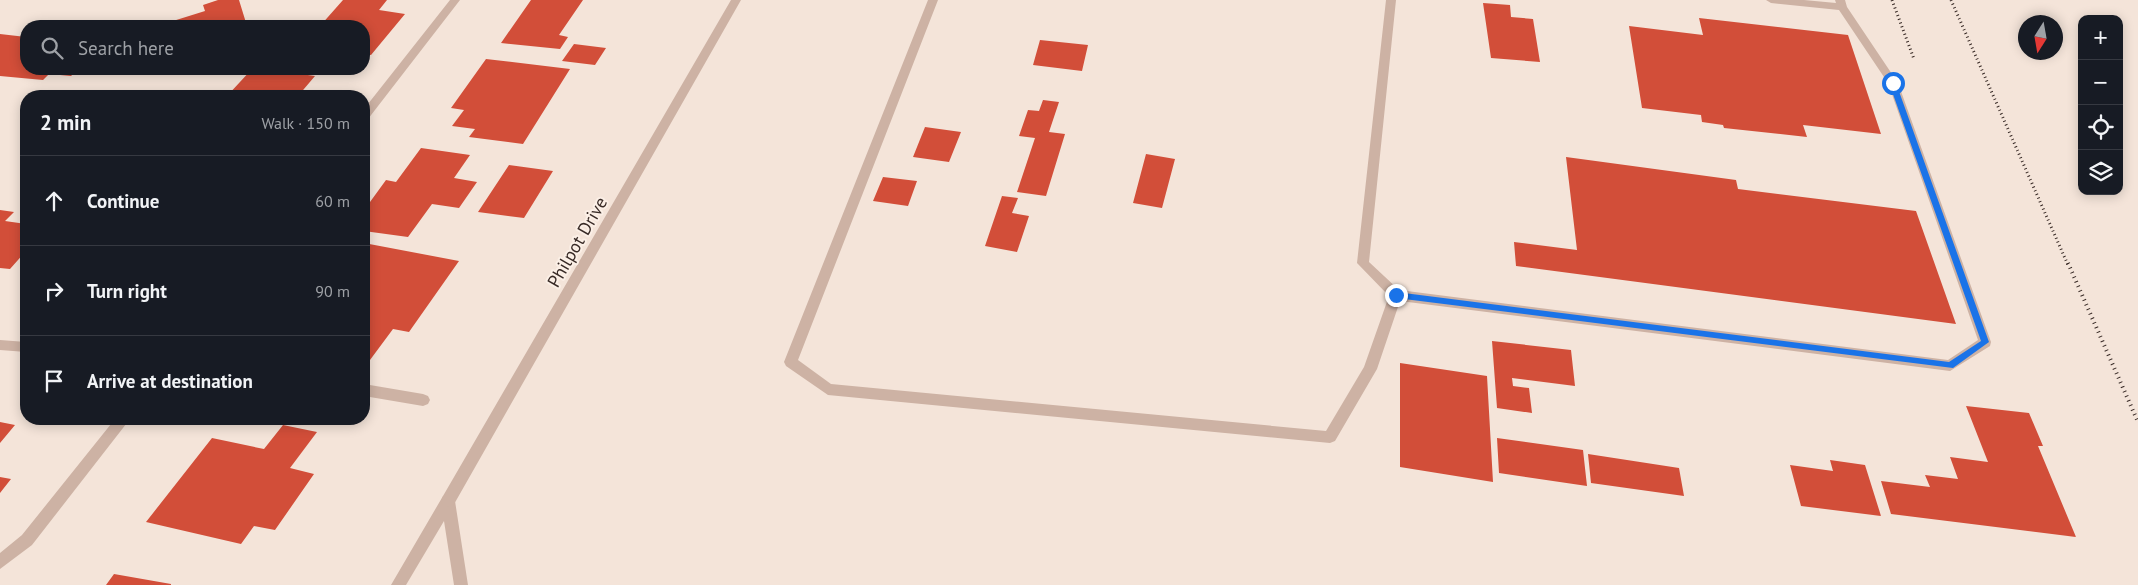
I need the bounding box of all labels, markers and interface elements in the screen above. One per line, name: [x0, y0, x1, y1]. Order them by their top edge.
north arrow: [2018, 15, 2063, 60]
map controls: [2078, 15, 2123, 195]
button: +: [2078, 15, 2123, 60]
search box: [20, 20, 370, 75]
icon: search: [38, 34, 66, 62]
text: Search here: [78, 36, 174, 60]
button: −: [2078, 60, 2123, 105]
route start: [1882, 72, 1905, 95]
button: locate: [2078, 105, 2123, 150]
text: 2 min: [40, 109, 91, 136]
text: Walk · 150 m: [261, 113, 350, 133]
button: layers: [2078, 150, 2123, 195]
icon: ahead: [40, 187, 68, 215]
text: Continue: [87, 189, 159, 213]
text: 60 m: [315, 191, 350, 211]
street label: Philpot Drive: [542, 193, 612, 291]
icon: right: [40, 277, 68, 305]
text: Turn right: [87, 279, 167, 303]
text: 90 m: [315, 281, 350, 301]
route end: [1385, 284, 1408, 307]
icon: arrive: [40, 367, 68, 395]
text: Arrive at destination: [87, 369, 253, 393]

